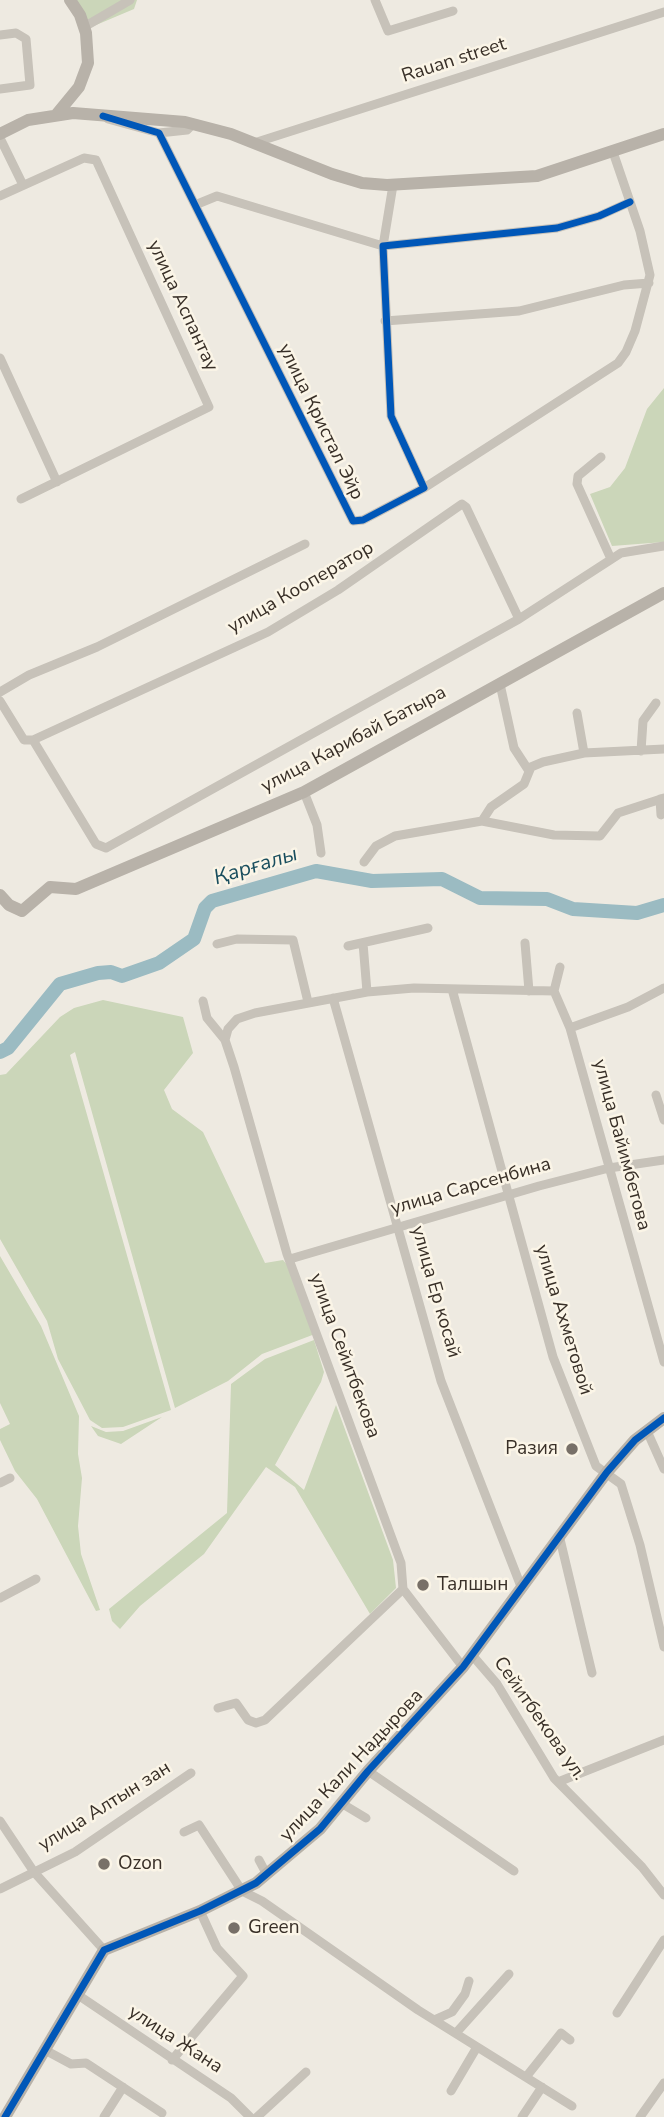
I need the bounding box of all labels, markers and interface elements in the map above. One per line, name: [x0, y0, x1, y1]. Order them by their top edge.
street label: Rauan street: [399, 33, 509, 89]
street label: улица Аспантау: [142, 237, 222, 375]
street label: улица Кристал Эйр: [272, 340, 368, 504]
street label: улица Кооператор: [224, 537, 378, 639]
street label: улица Карибай Батыра: [258, 682, 450, 798]
water label: Қарғалы: [211, 842, 301, 892]
street label: улица Байимбетова: [587, 1057, 655, 1233]
street label: улица Сарсенбина: [388, 1153, 554, 1221]
street label: улица Ер косай: [405, 1223, 465, 1361]
street label: улица Ахметовой: [529, 1242, 597, 1398]
street label: улица Сейитбекова: [304, 1270, 384, 1442]
place label: Разия: [505, 1438, 558, 1460]
marker: Разия: [564, 1441, 580, 1457]
place label: Талшын: [437, 1574, 508, 1596]
marker: Талшын: [415, 1577, 431, 1593]
street label: Сейитбекова ул.: [488, 1653, 590, 1785]
street label: улица Кали Надырова: [276, 1685, 428, 1847]
street label: улица Алтын зан: [35, 1757, 175, 1857]
place label: Ozon: [118, 1853, 163, 1875]
marker: Ozon: [96, 1856, 112, 1872]
place label: Green: [248, 1917, 299, 1939]
marker: Green: [226, 1920, 242, 1936]
street label: улица Жана: [124, 2001, 226, 2079]

